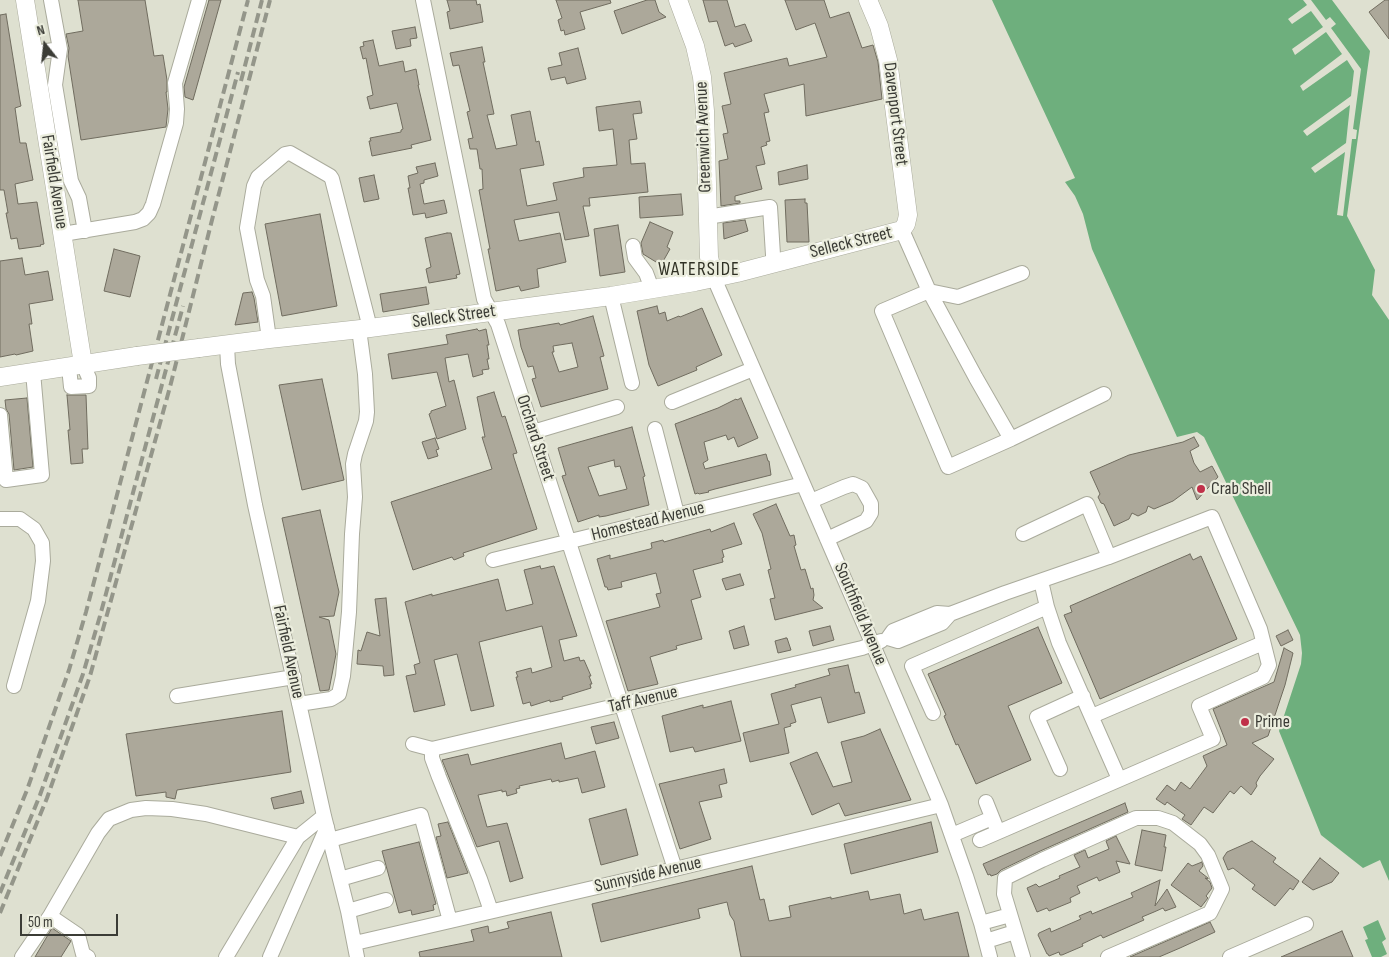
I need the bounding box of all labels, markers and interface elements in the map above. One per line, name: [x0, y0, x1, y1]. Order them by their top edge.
north arrow: [20, 20, 70, 70]
text: N: [35, 21, 47, 39]
street label: Davenport Street: [878, 61, 912, 167]
street label: Greenwich Avenue: [691, 81, 717, 193]
street label: Fairfield Avenue: [36, 133, 72, 231]
street label: Selleck Street: [808, 222, 894, 264]
district label: WATERSIDE: [657, 259, 741, 281]
street label: Selleck Street: [411, 300, 497, 334]
street label: Orchard Street: [511, 392, 559, 484]
place label: Crab Shell: [1211, 478, 1271, 500]
marker: Crab Shell: [1195, 483, 1207, 495]
street label: Homestead Avenue: [589, 498, 707, 546]
street label: Southfield Avenue: [829, 560, 891, 668]
street label: Fairfield Avenue: [268, 603, 308, 701]
street label: Taff Avenue: [606, 682, 680, 718]
place label: Prime: [1255, 711, 1290, 733]
marker: Prime: [1239, 716, 1251, 728]
street label: Sunnyside Avenue: [592, 852, 704, 898]
scale bar: [22, 904, 120, 936]
text: 50 m: [28, 913, 53, 932]

